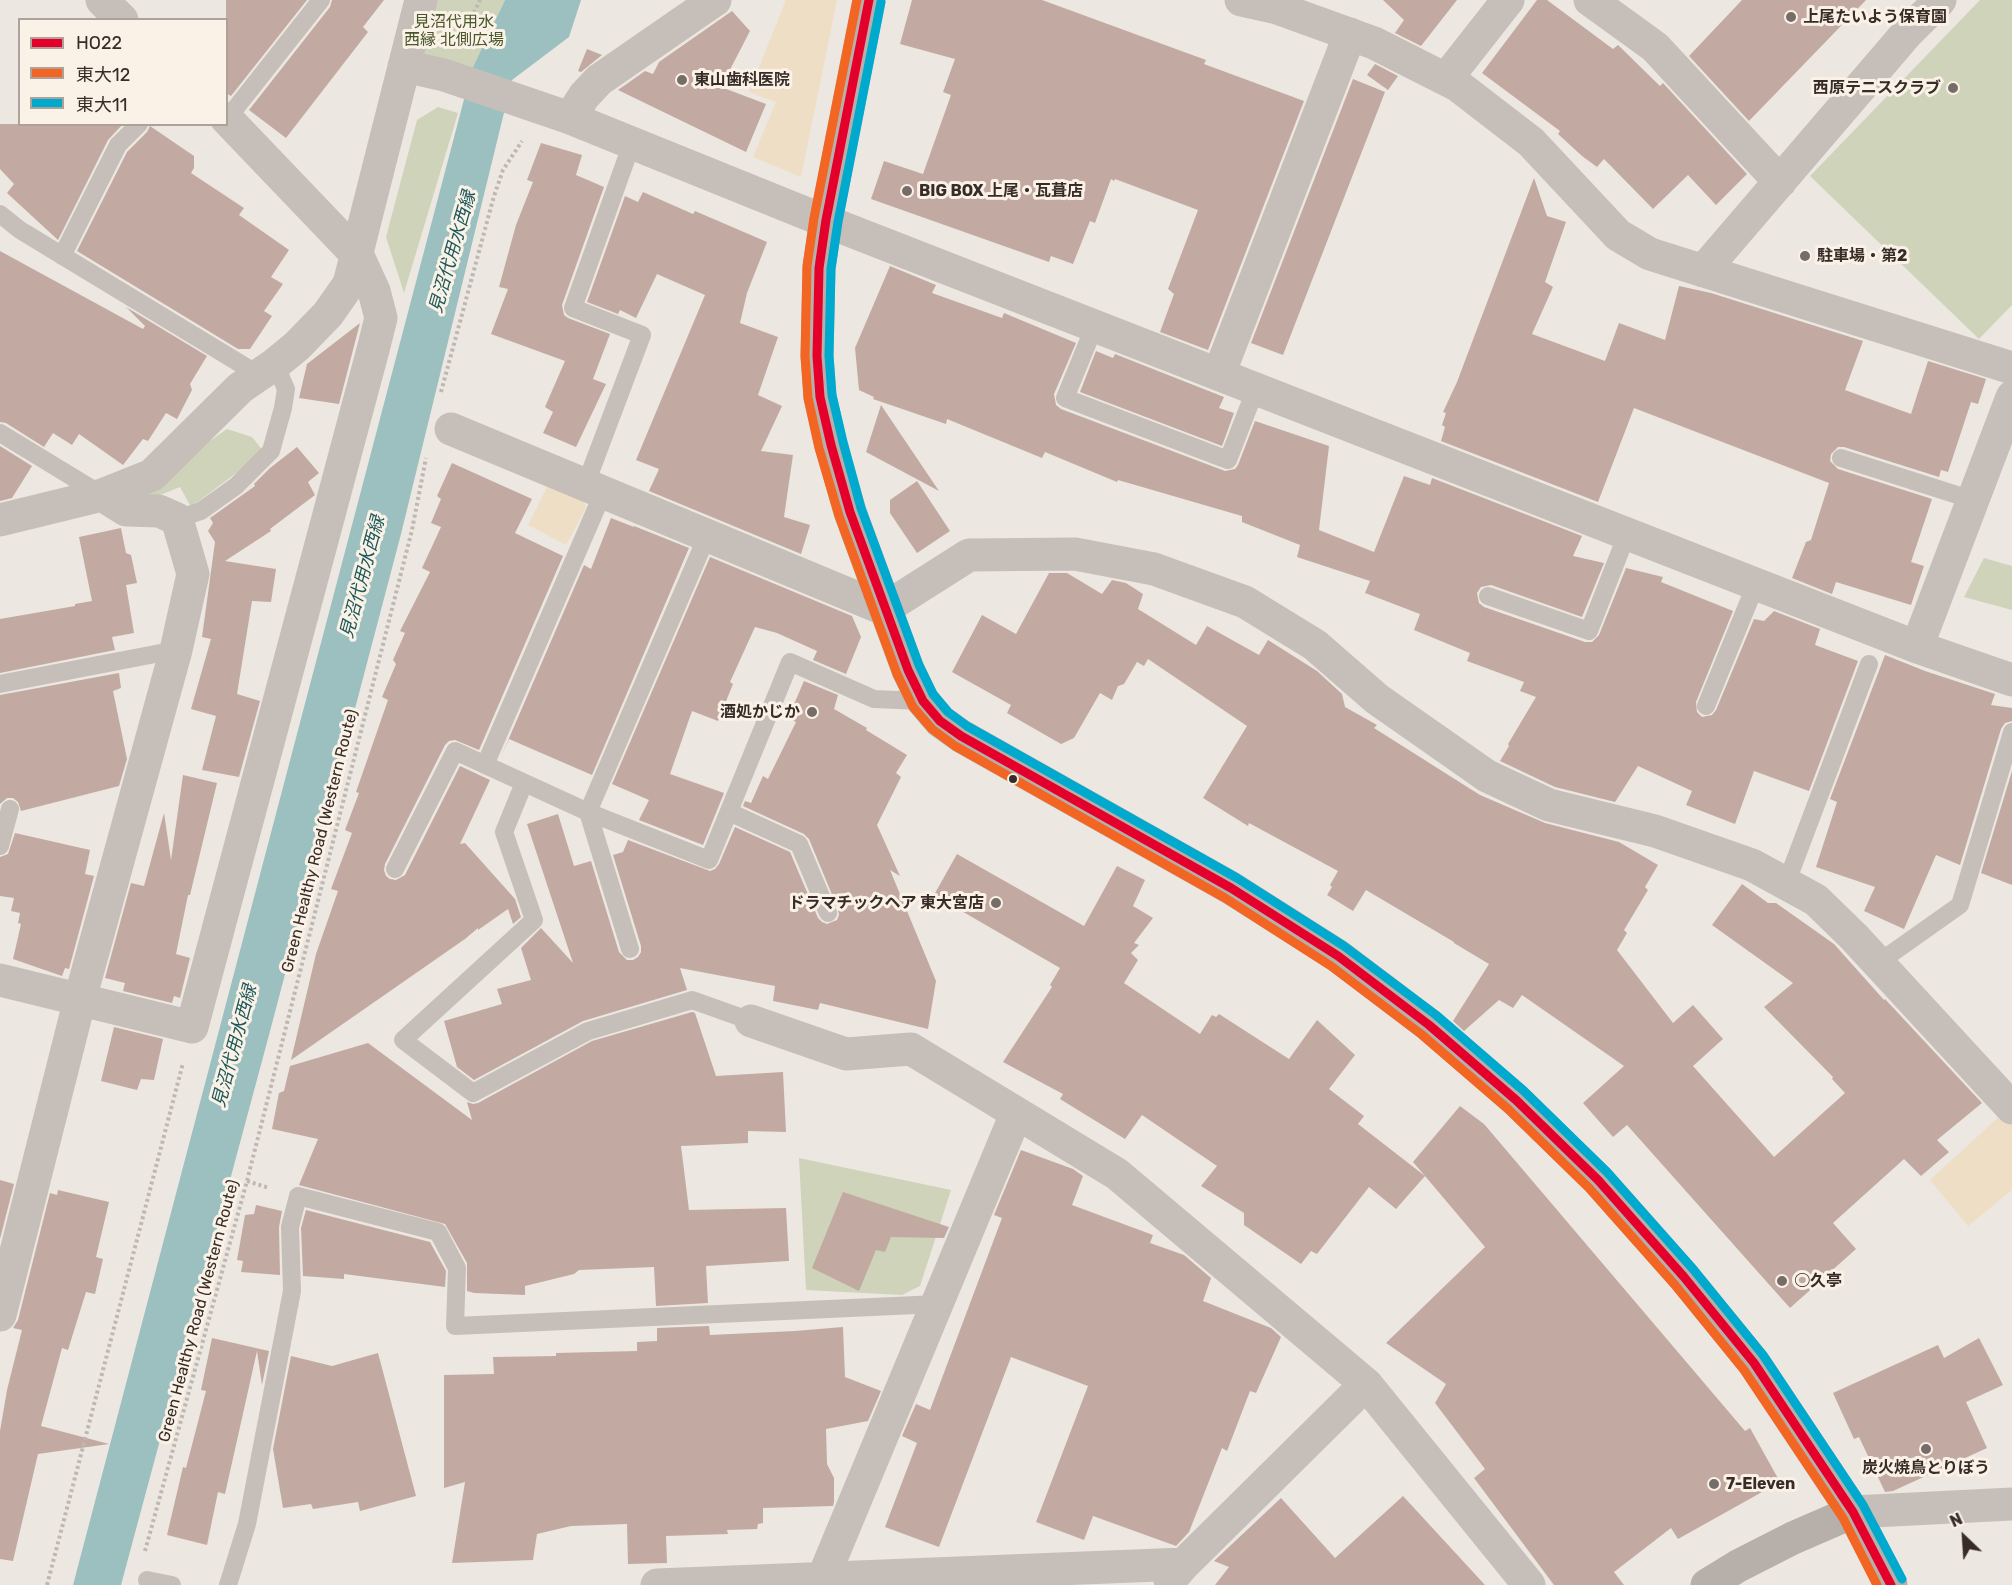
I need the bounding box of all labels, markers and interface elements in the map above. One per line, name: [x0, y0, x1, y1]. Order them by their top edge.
place label: 上尾たいよう保育園: [1803, 7, 1947, 27]
marker: 上尾たいよう保育園: [1784, 10, 1798, 24]
park label: 見沼代用水 西縁 北側広場: [404, 12, 504, 50]
legend: [18, 18, 228, 126]
text: HO22: [76, 32, 122, 54]
text: 東大12: [76, 64, 130, 86]
place label: 東山歯科医院: [694, 70, 790, 90]
marker: 東山歯科医院: [675, 73, 689, 87]
place label: 西原テニスクラブ: [1813, 78, 1941, 98]
marker: 西原テニスクラブ: [1946, 81, 1960, 95]
text: 東大11: [76, 94, 127, 116]
place label: BIG BOX 上尾・瓦葺店: [919, 181, 1083, 201]
marker: BIG BOX 上尾・瓦葺店: [900, 184, 914, 198]
water label: 見沼代用水西縁: [425, 188, 481, 316]
place label: 駐車場・第2: [1817, 246, 1907, 266]
marker: 駐車場・第2: [1798, 249, 1812, 263]
water label: 見沼代用水西緑: [336, 513, 390, 641]
place label: 酒処かじか: [720, 702, 800, 722]
marker: 酒処かじか: [805, 705, 819, 719]
street label: Green Healthy Road (Western Route): [278, 707, 362, 975]
unlabelled marker: [1007, 773, 1019, 785]
place label: ドラマチックヘア 東大宮店: [789, 893, 984, 913]
marker: ドラマチックヘア 東大宮店: [989, 896, 1003, 910]
water label: 見沼代用水西緑: [208, 982, 262, 1110]
street label: Green Healthy Road (Western Route): [155, 1178, 243, 1444]
place label: ○久亭: [1794, 1271, 1842, 1291]
marker: ○久亭: [1775, 1274, 1789, 1288]
marker: 炭火焼鳥とりぼう: [1919, 1442, 1933, 1456]
place label: 炭火焼鳥とりぼう: [1862, 1458, 1990, 1478]
place label: 7-Eleven: [1726, 1474, 1795, 1494]
marker: 7-Eleven: [1707, 1477, 1721, 1491]
north arrow: [1934, 1507, 1994, 1567]
text: N: [1947, 1509, 1965, 1531]

